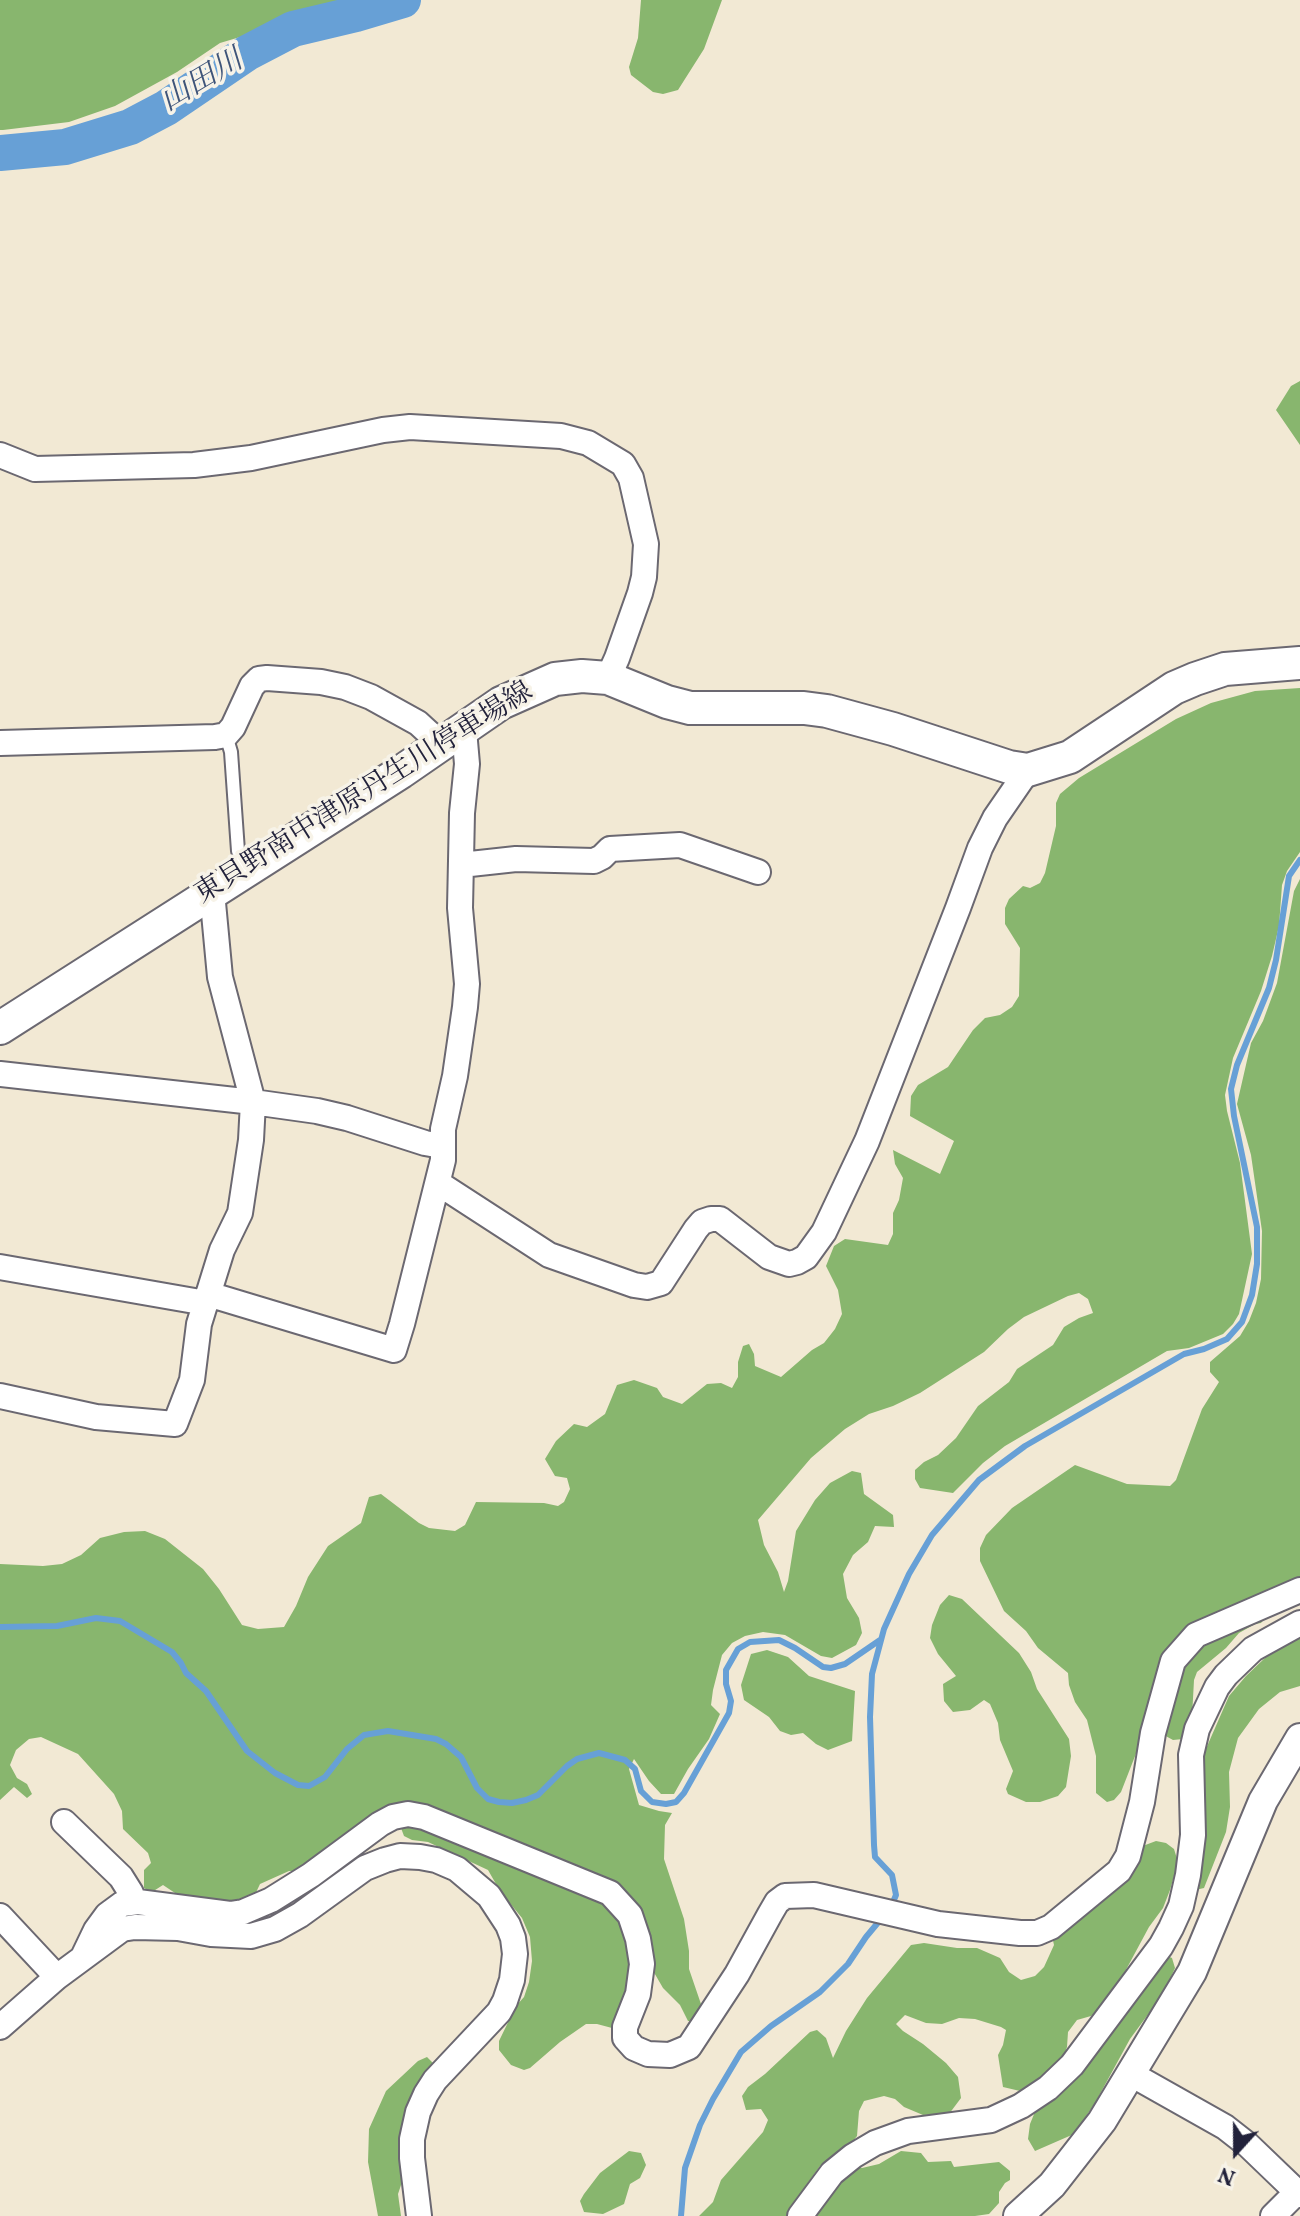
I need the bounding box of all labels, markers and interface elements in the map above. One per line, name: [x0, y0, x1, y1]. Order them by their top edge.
water label: 山田川: [155, 44, 251, 122]
street label: 東貝野南中津原丹生川停車場線: [190, 677, 540, 913]
north arrow: [1196, 2112, 1276, 2192]
text: N: [1214, 2158, 1240, 2192]

